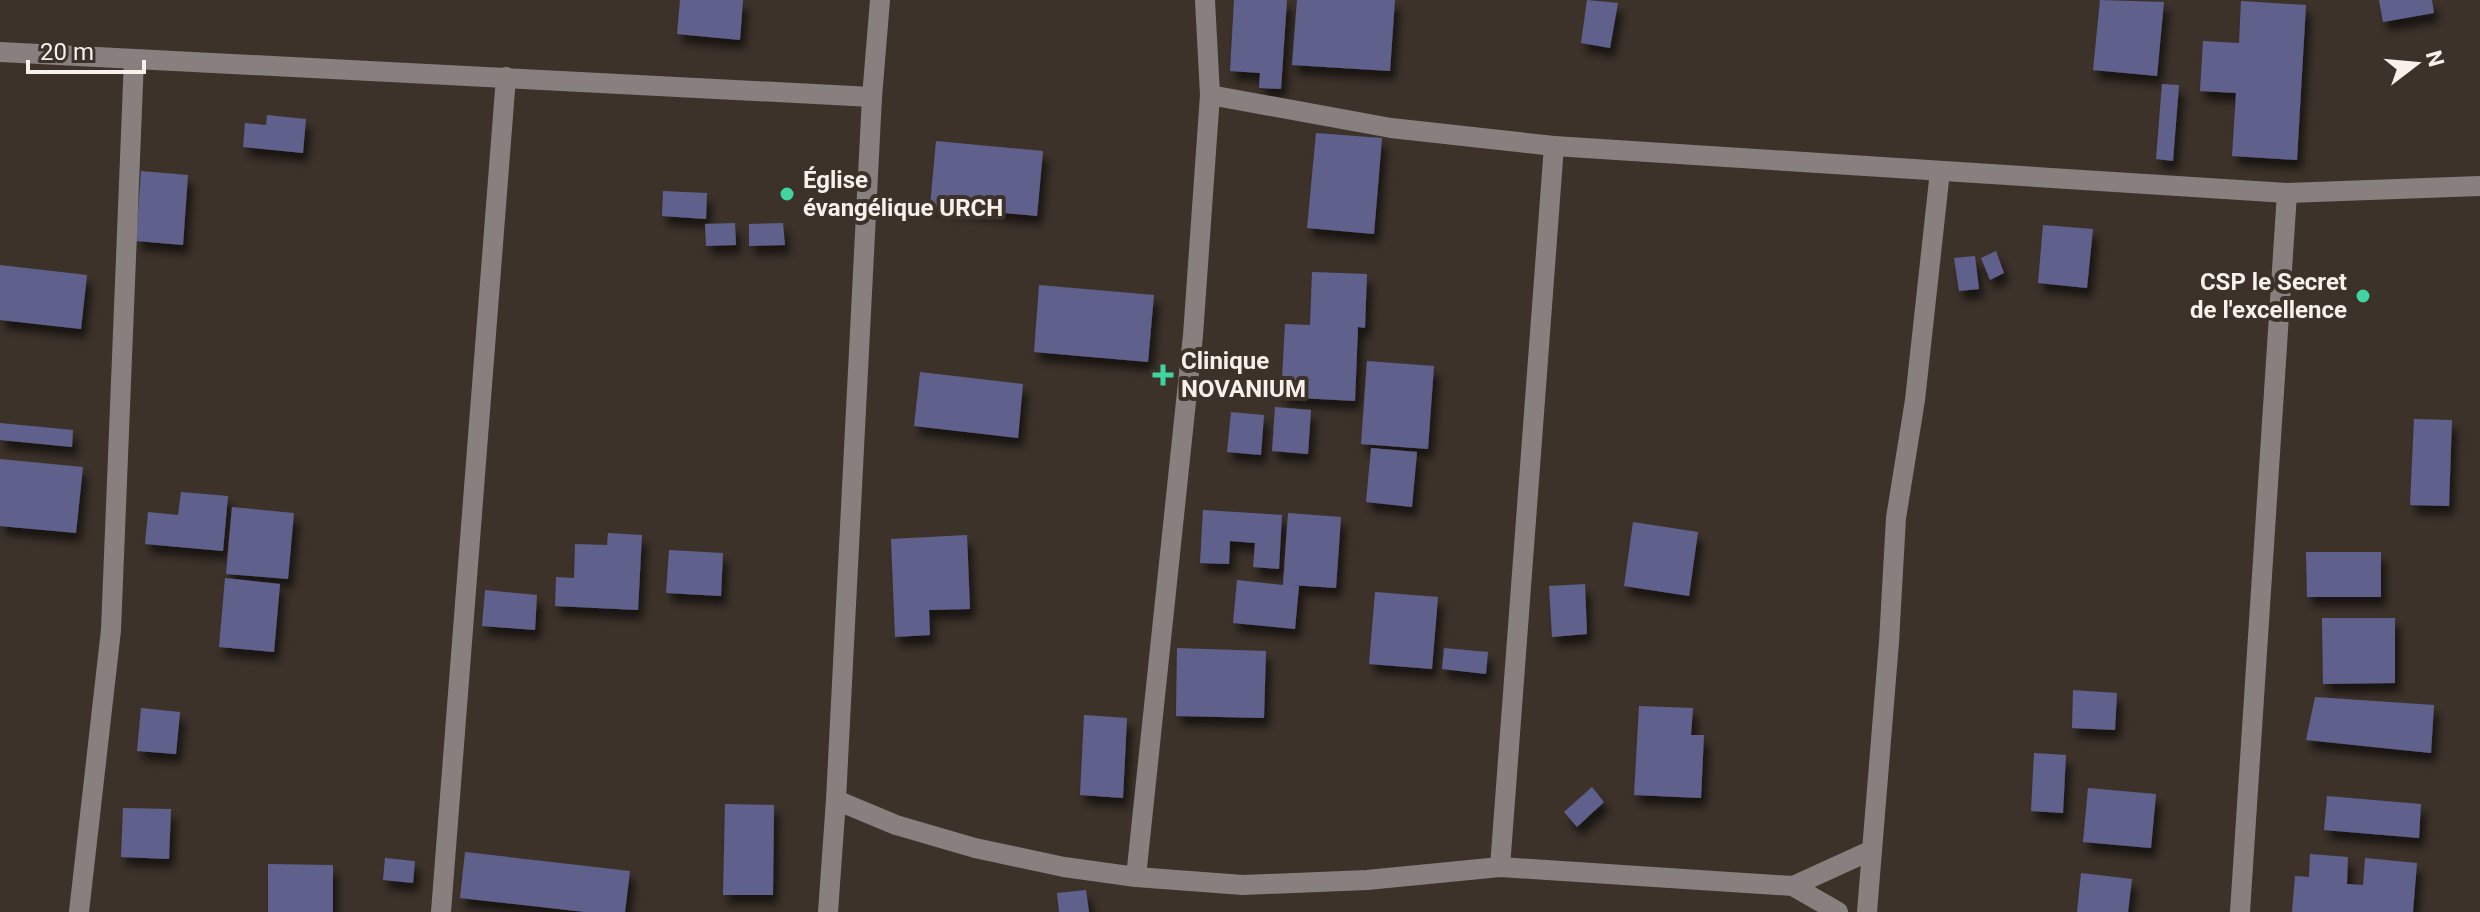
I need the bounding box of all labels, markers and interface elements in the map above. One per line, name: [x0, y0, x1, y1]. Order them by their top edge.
scale bar: [28, 24, 144, 74]
north arrow: [2376, 24, 2456, 104]
text: 20 m: [40, 38, 94, 66]
text: N: [2421, 48, 2449, 70]
place label: Église évangélique URCH: [803, 166, 1003, 222]
marker: Église évangélique URCH: [778, 185, 796, 203]
place label: CSP le Secret de l'excellence: [2190, 268, 2347, 324]
marker: CSP le Secret de l'excellence: [2354, 287, 2372, 305]
place label: Clinique NOVANIUM: [1181, 347, 1306, 403]
marker: Clinique NOVANIUM: [1152, 364, 1174, 386]

